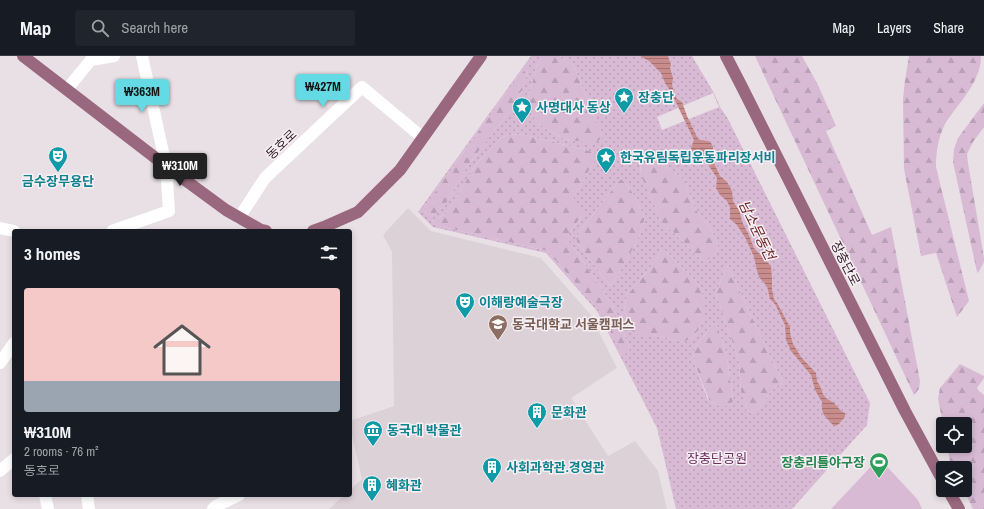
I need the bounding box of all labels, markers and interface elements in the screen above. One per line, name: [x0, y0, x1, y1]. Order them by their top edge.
search box: [75, 10, 355, 46]
text: Map: [20, 15, 51, 41]
icon: search: [89, 17, 111, 39]
text: Search here: [121, 17, 188, 38]
text: Map: [833, 19, 855, 37]
text: Layers: [877, 19, 911, 37]
text: Share: [933, 19, 964, 37]
pin: ₩427M: [295, 74, 351, 108]
text: ₩427M: [305, 78, 341, 95]
pin: ₩363M: [114, 79, 170, 113]
text: ₩363M: [124, 83, 160, 100]
place icon: 장충단: [613, 86, 635, 114]
place label: 장충단: [638, 89, 674, 106]
place icon: 사명대사 동상: [511, 96, 533, 124]
place label: 사명대사 동상: [536, 99, 611, 116]
street label: 동호로: [262, 126, 300, 163]
theatre icon: 금수장무용단: [47, 145, 69, 173]
place icon: 한국유림독립운동파리장서비: [595, 146, 617, 174]
place label: 한국유림독립운동파리장서비: [620, 149, 775, 166]
pin: ₩310M: [152, 153, 208, 187]
text: ₩310M: [162, 157, 198, 174]
place label: 금수장무용단: [22, 173, 94, 190]
water label: 남소문동천: [735, 197, 780, 264]
street label: 장충단로: [827, 238, 864, 288]
text: 3 homes: [24, 242, 81, 265]
icon: filters: [318, 242, 340, 264]
theatre icon: 이해랑예술극장: [454, 291, 476, 319]
place label: 이해랑예술극장: [479, 294, 563, 311]
school or university icon: 동국대학교 서울캠퍼스: [487, 313, 509, 341]
icon: home: [146, 314, 218, 386]
place label: 동국대학교 서울캠퍼스: [512, 316, 635, 333]
building icon: 문화관: [526, 401, 548, 429]
place label: 문화관: [551, 404, 587, 421]
map controls: [936, 417, 972, 497]
button: locate: [936, 417, 972, 453]
museum icon: 동국대 박물관: [362, 419, 384, 447]
text: ₩310M: [24, 420, 71, 443]
place label: 동국대 박물관: [387, 422, 462, 439]
text: 2 rooms · 76 m²: [24, 443, 99, 460]
park label: 장충단공원: [687, 450, 747, 467]
sports icon: 장충리틀야구장: [868, 451, 890, 479]
place label: 장충리틀야구장: [781, 454, 865, 471]
building icon: 사회과학관.경영관: [481, 456, 503, 484]
place label: 사회과학관.경영관: [506, 459, 605, 476]
button: layers: [936, 461, 972, 497]
text: 동호로: [24, 462, 60, 479]
building icon: 혜화관: [361, 474, 383, 502]
place label: 혜화관: [386, 477, 422, 494]

